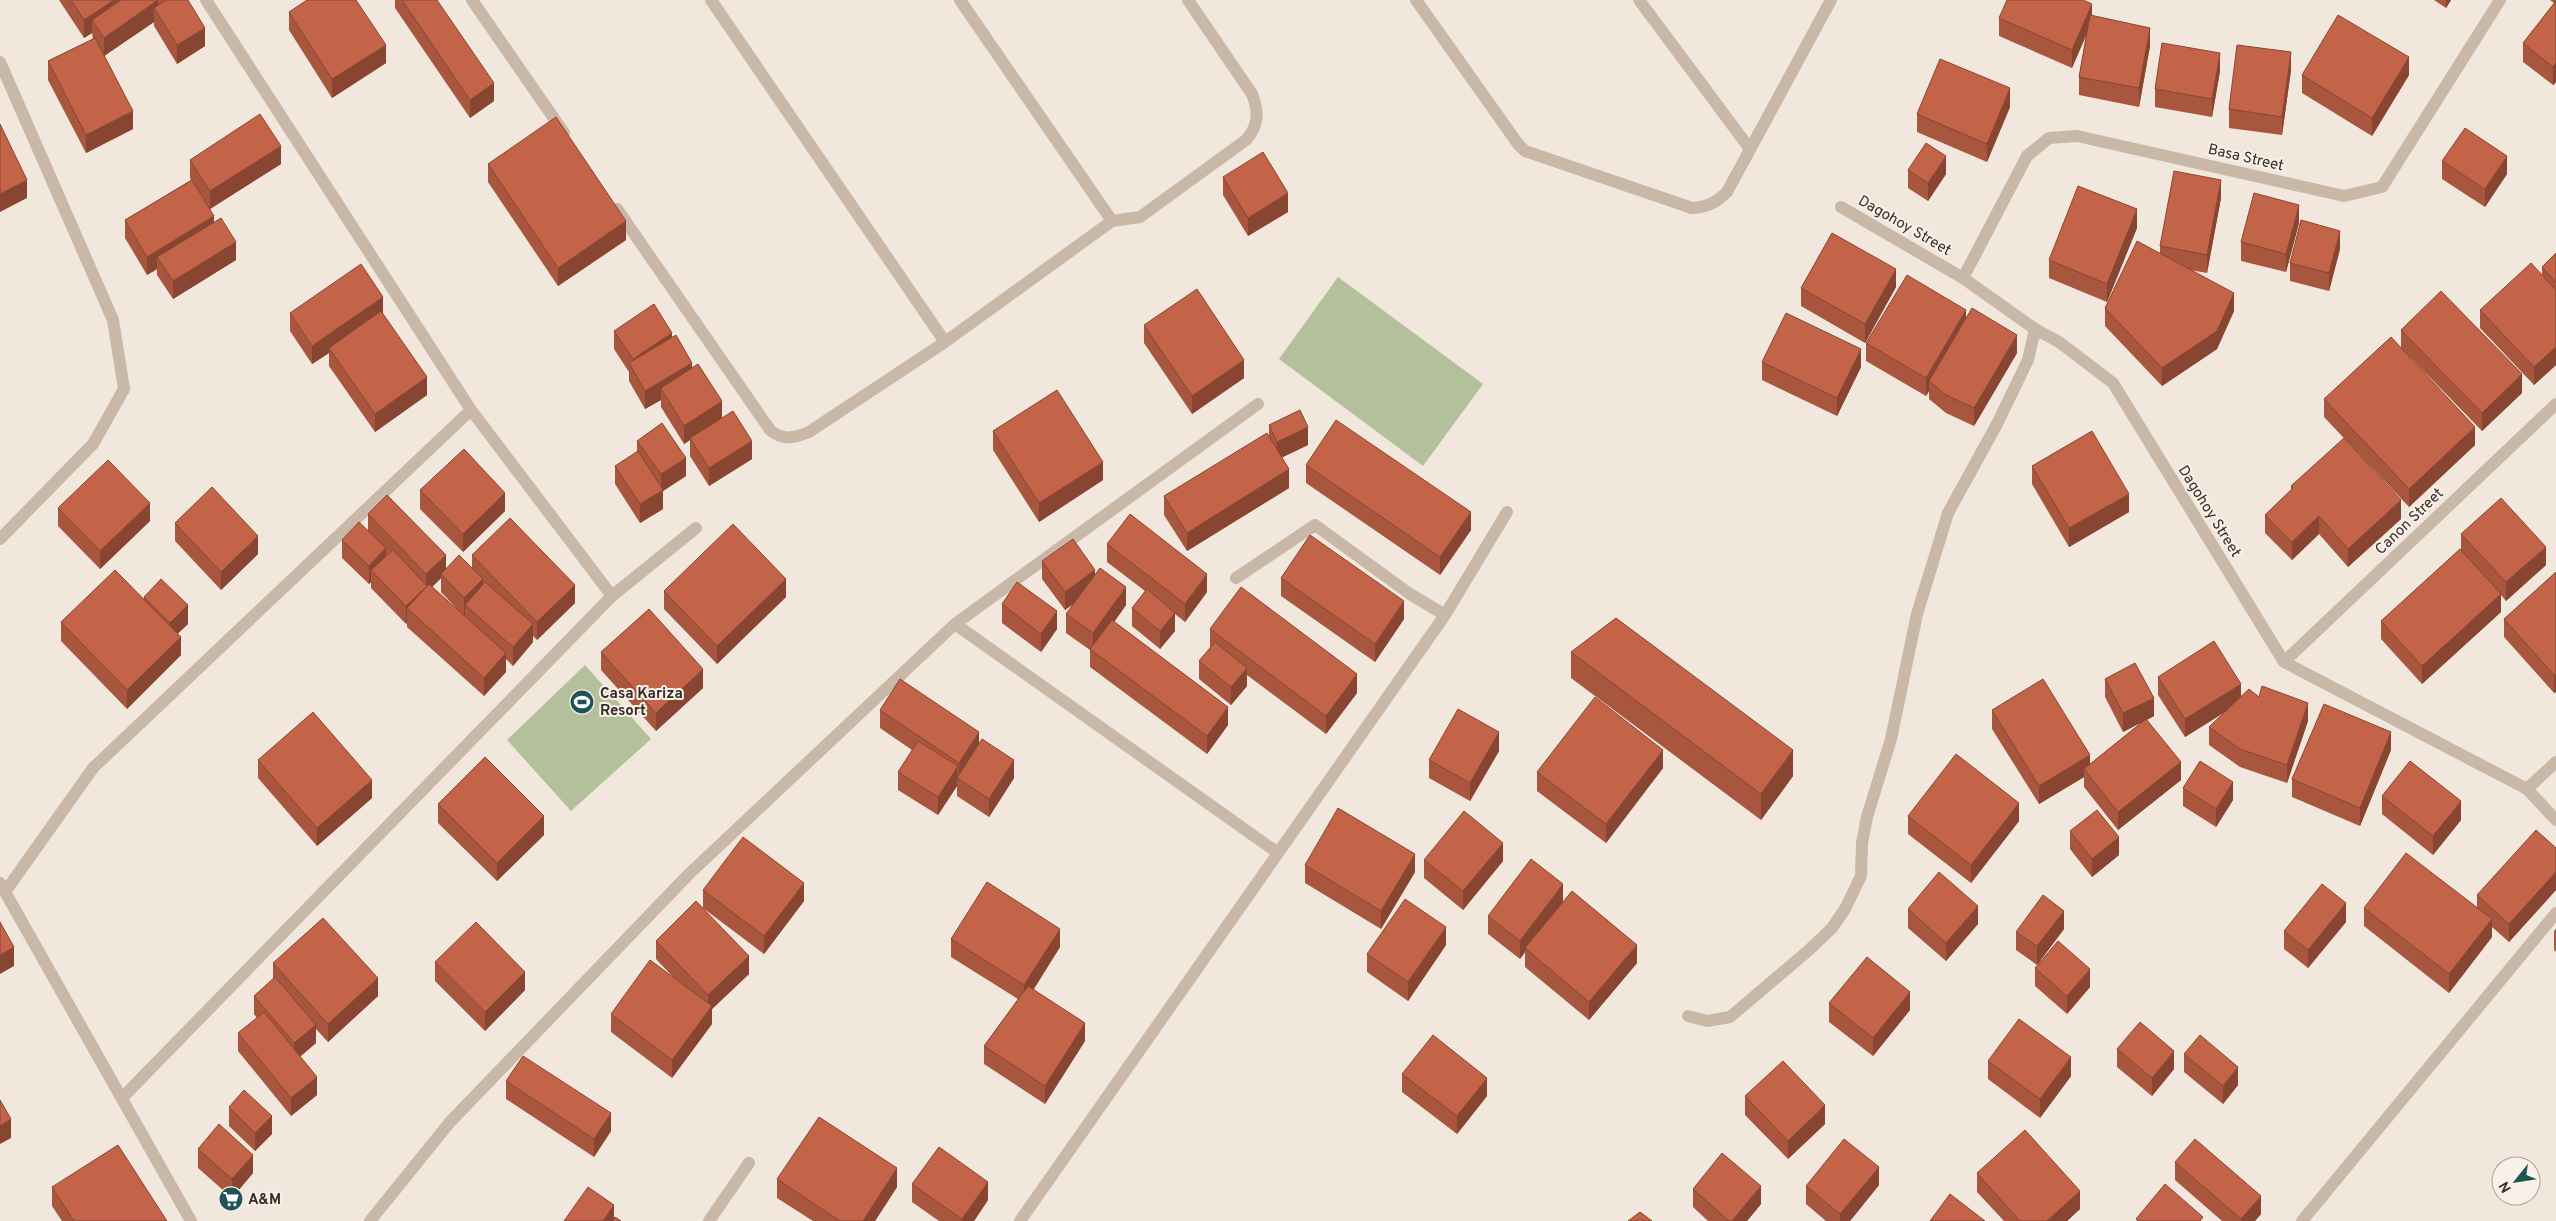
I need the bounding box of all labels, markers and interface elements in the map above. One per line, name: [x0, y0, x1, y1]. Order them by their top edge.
street label: Basa Street: [2206, 140, 2286, 176]
street label: Dagohoy Street: [1854, 192, 1954, 261]
street label: Dagohoy Street: [2173, 462, 2244, 561]
street label: Canon Street: [2372, 485, 2448, 559]
place label: Casa Kariza Resort: [600, 685, 683, 721]
sports icon: Casa Kariza Resort: [569, 689, 595, 715]
north arrow: [2491, 1156, 2541, 1206]
text: N: [2496, 1178, 2516, 1195]
supermarket icon: A&M: [218, 1186, 244, 1212]
place label: A&M: [248, 1191, 281, 1210]

